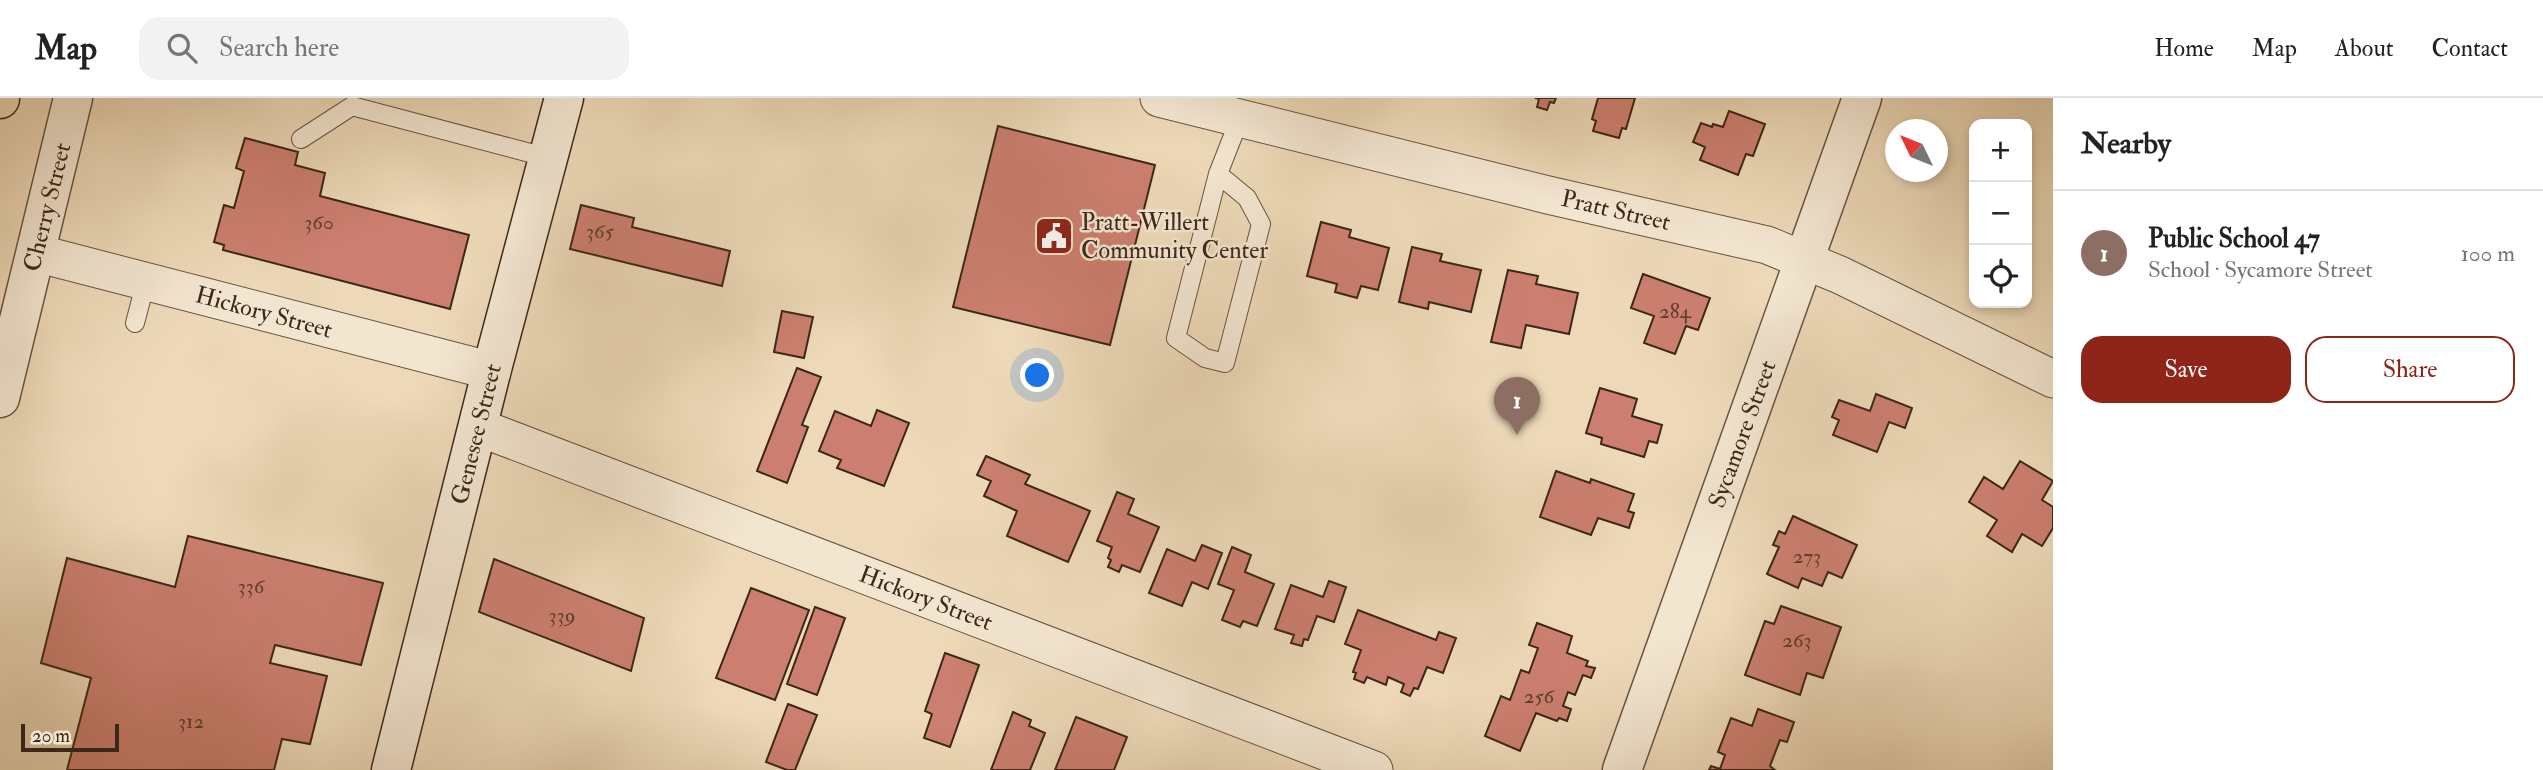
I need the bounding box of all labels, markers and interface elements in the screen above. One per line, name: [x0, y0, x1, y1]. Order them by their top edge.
search box: [139, 17, 629, 80]
text: Map: [35, 28, 97, 69]
icon: search: [163, 29, 201, 67]
text: Search here: [219, 32, 339, 64]
text: Home: [2154, 33, 2214, 64]
text: Map: [2252, 33, 2297, 64]
text: About: [2335, 33, 2394, 64]
text: Contact: [2432, 33, 2508, 64]
north arrow: [1885, 119, 1948, 182]
map controls: [1969, 119, 2032, 308]
button: +: [1969, 119, 2032, 182]
text: Nearby: [2081, 125, 2171, 162]
street label: Cherry Street: [17, 139, 78, 275]
button: −: [1969, 182, 2032, 245]
street label: Pratt Street: [1558, 183, 1674, 238]
place label: Pratt-Willert Community Center: [1081, 207, 1268, 266]
house number: 360: [304, 209, 334, 236]
public building icon: Pratt-Willert Community Center: [1033, 215, 1075, 257]
house number: 365: [586, 218, 615, 245]
text: Public School 47: [2148, 223, 2320, 255]
text: 1: [2100, 239, 2108, 268]
text: 100 m: [2461, 239, 2515, 268]
button: locate: [1969, 245, 2032, 308]
text: School · Sycamore Street: [2148, 255, 2373, 284]
street label: Hickory Street: [192, 279, 336, 346]
house number: 284: [1659, 298, 1693, 325]
button: Save: [2081, 336, 2291, 403]
button: Share: [2305, 336, 2515, 403]
street label: Sycamore Street: [1701, 356, 1784, 512]
your location: [1020, 358, 1054, 392]
street label: Genesee Street: [444, 360, 509, 508]
pin: 1: [1494, 377, 1540, 435]
house number: 273: [1793, 543, 1821, 570]
street label: Hickory Street: [855, 559, 997, 638]
house number: 336: [238, 573, 266, 600]
house number: 339: [549, 602, 575, 629]
house number: 263: [1782, 627, 1812, 654]
house number: 256: [1524, 683, 1556, 710]
house number: 312: [178, 708, 204, 735]
scale bar: [21, 721, 119, 753]
text: 20 m: [32, 724, 70, 748]

